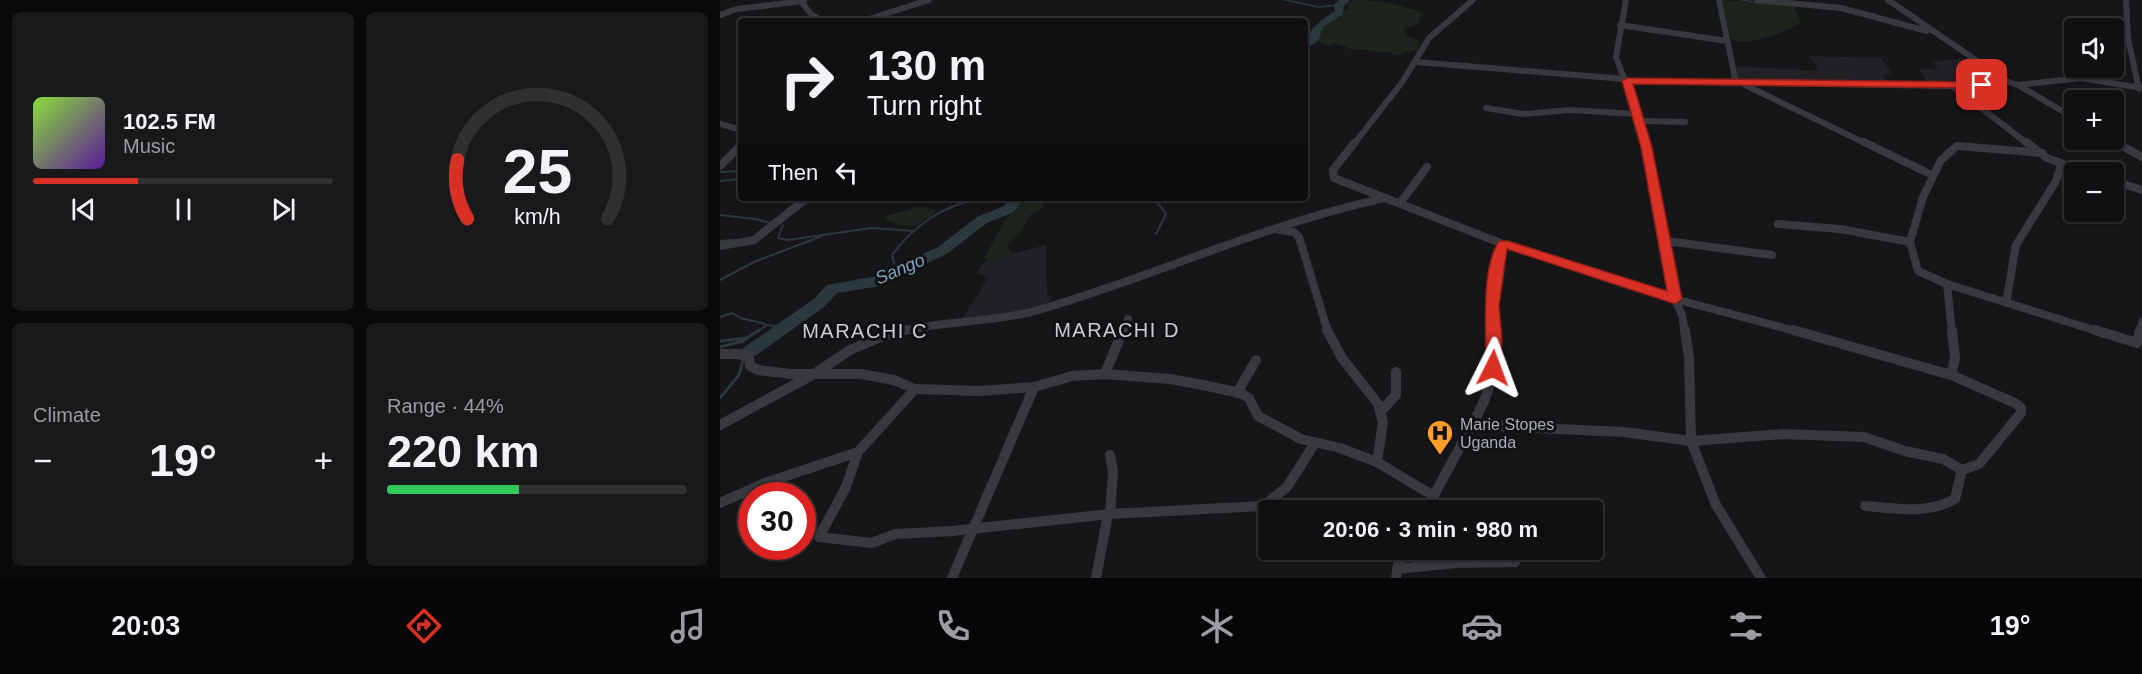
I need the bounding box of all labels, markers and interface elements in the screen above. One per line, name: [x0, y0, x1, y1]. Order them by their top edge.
map controls: [2064, 18, 2124, 222]
button: sound: [2064, 18, 2124, 78]
icon: right: [768, 42, 846, 120]
text: 130 m: [867, 42, 986, 89]
pin: [1956, 59, 2007, 110]
icon: arrive: [1965, 68, 1998, 101]
button: +: [2064, 90, 2124, 150]
text: Turn right: [867, 91, 982, 121]
text: 102.5 FM: [123, 109, 216, 134]
text: Music: [123, 135, 175, 157]
text: 25: [502, 137, 572, 206]
icon: left: [830, 156, 863, 189]
text: Then: [768, 160, 818, 185]
button: −: [2064, 162, 2124, 222]
icon: previous: [67, 193, 100, 226]
icon: pause: [167, 193, 200, 226]
icon: next: [267, 193, 300, 226]
text: km/h: [514, 205, 560, 229]
water label: Sango: [872, 250, 928, 288]
district label: MARACHI D: [1054, 319, 1180, 341]
district label: MARACHI C: [802, 320, 928, 342]
position arrow: [1461, 336, 1525, 400]
text: Range · 44%: [387, 395, 504, 417]
text: Climate: [33, 404, 101, 426]
place label: Marie Stopes Uganda: [1460, 416, 1554, 451]
hospital icon: Marie Stopes Uganda: [1425, 418, 1455, 456]
text: 220 km: [387, 426, 540, 477]
text: 19°: [149, 435, 217, 486]
text: −: [33, 442, 52, 479]
text: +: [314, 442, 333, 479]
speed limit sign: 30: [738, 482, 816, 560]
text: 20:06 · 3 min · 980 m: [1323, 517, 1538, 542]
icon: directions: [403, 605, 445, 647]
icon: music: [667, 605, 709, 647]
icon: phone: [932, 605, 974, 647]
icon: climate: [1196, 605, 1238, 647]
icon: car: [1461, 605, 1503, 647]
icon: filters: [1725, 605, 1767, 647]
text: 20:03: [111, 611, 180, 641]
text: 19°: [1990, 611, 2031, 641]

